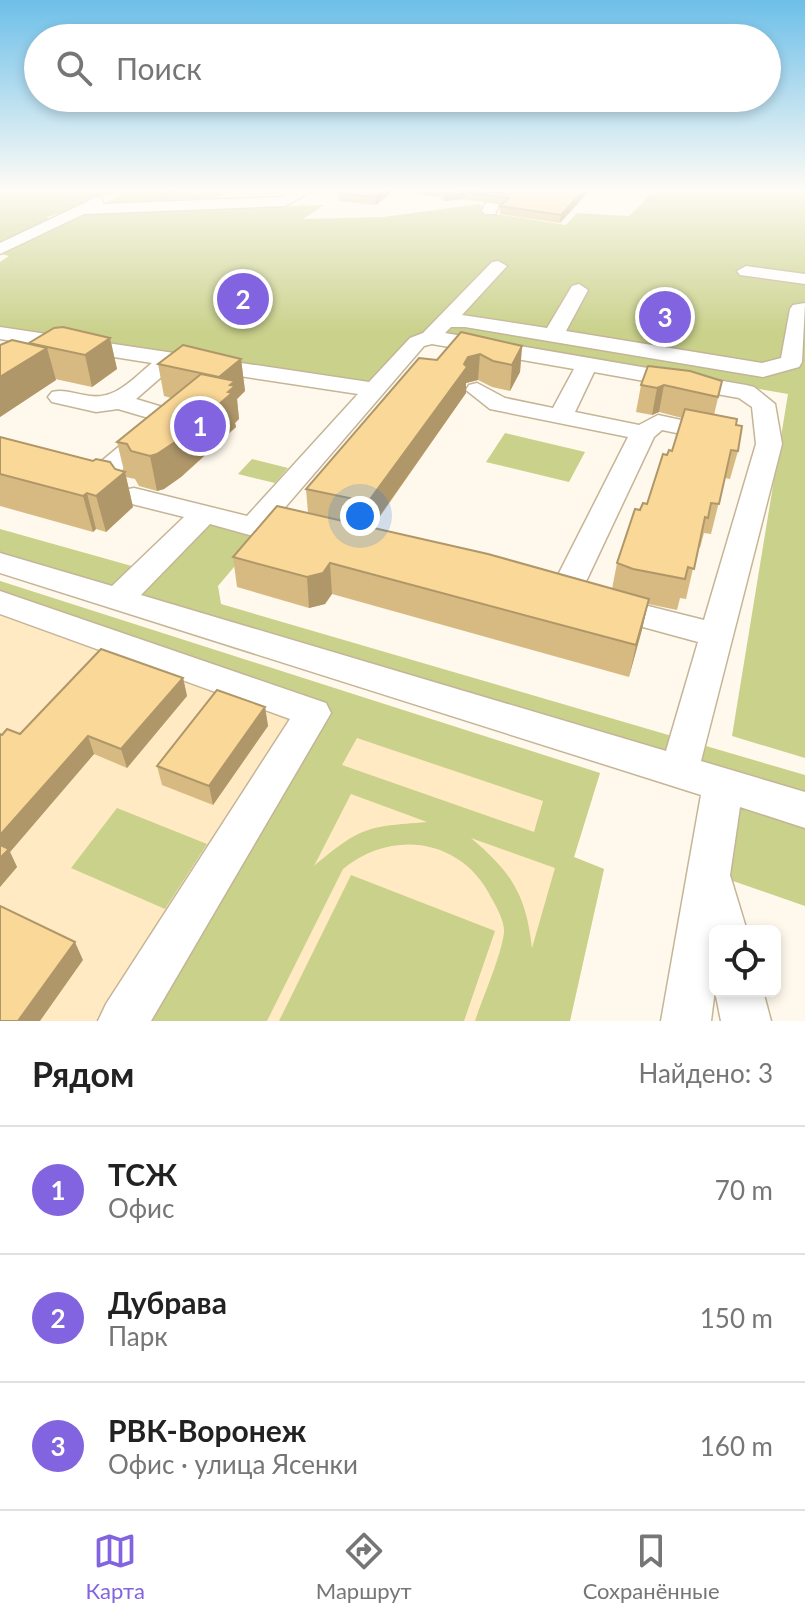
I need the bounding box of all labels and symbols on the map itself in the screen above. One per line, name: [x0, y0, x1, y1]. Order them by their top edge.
pin: 2: [217, 269, 269, 329]
pin: 3: [639, 287, 691, 347]
pin: 1: [174, 396, 226, 456]
your location: [340, 496, 380, 536]

